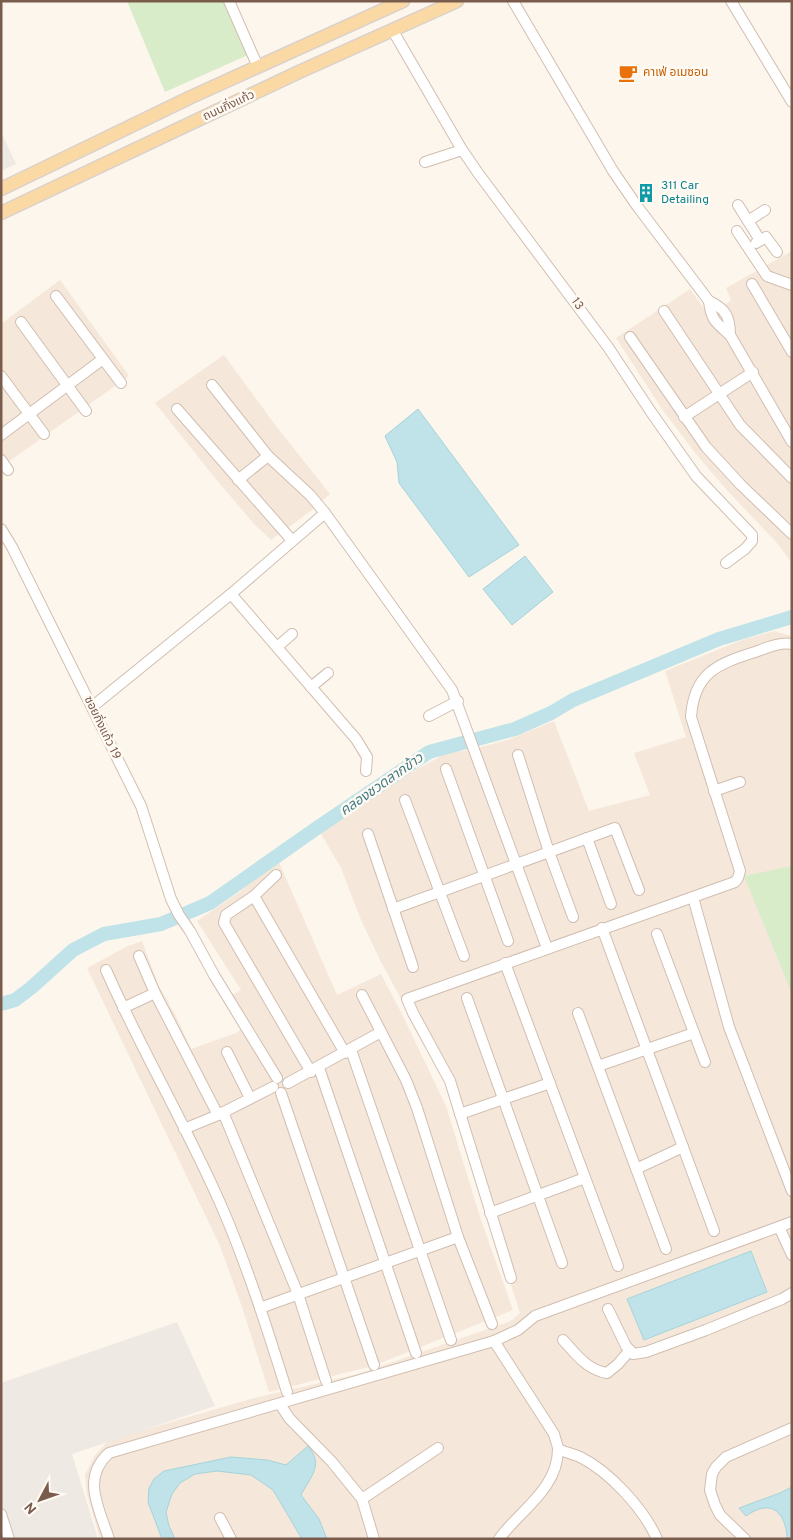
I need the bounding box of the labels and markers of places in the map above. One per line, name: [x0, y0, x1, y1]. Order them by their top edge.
cafe icon: คาเฟ่ อเมซอน: [617, 62, 639, 84]
place label: คาเฟ่ อเมซอน: [643, 65, 708, 81]
place label: 311 Car Detailing: [661, 178, 709, 208]
building icon: 311 Car Detailing: [635, 182, 657, 204]

